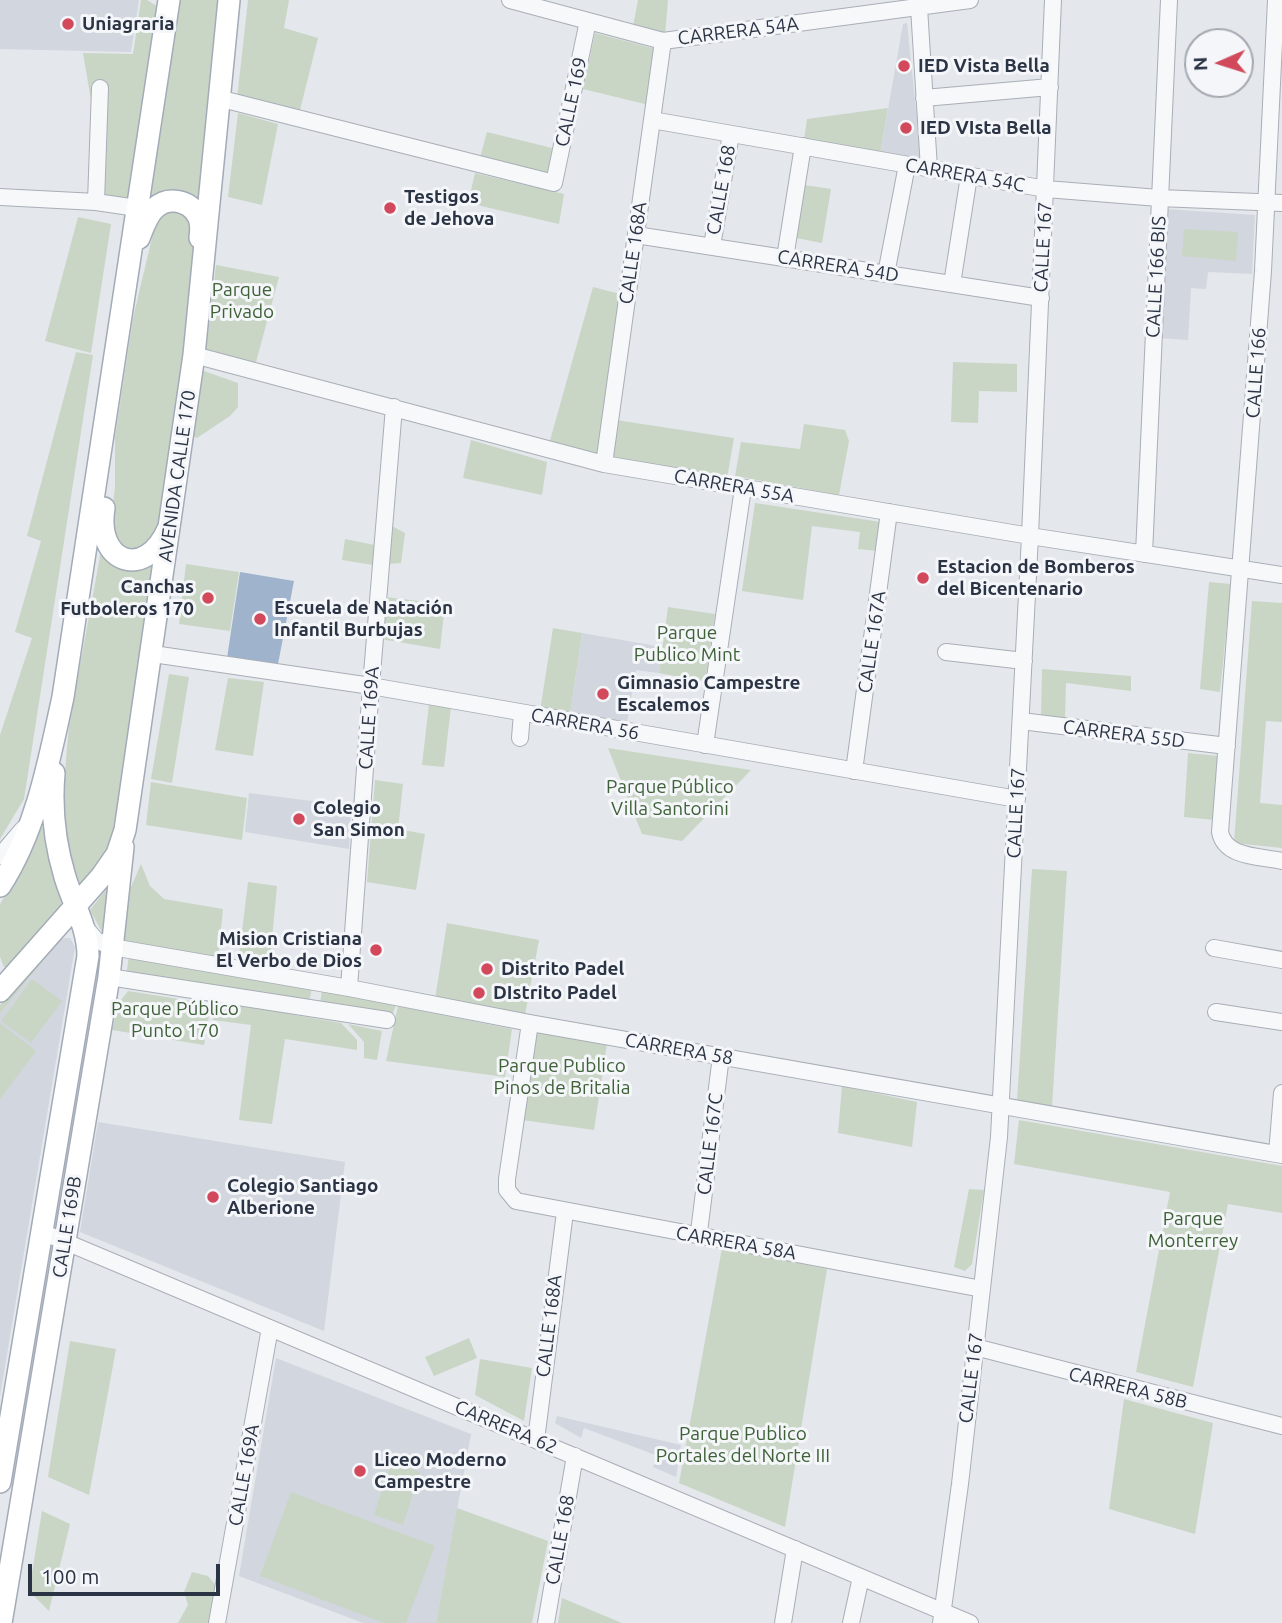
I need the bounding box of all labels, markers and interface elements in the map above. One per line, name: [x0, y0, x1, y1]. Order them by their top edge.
street label: CARRERA 54A: [676, 12, 800, 50]
place label: Uniagraria: [82, 13, 175, 35]
marker: Uniagraria: [60, 16, 76, 32]
north arrow: [1184, 28, 1254, 98]
street label: CALLE 169: [550, 55, 592, 149]
place label: IED Vista Bella: [918, 55, 1050, 77]
text: N: [1189, 56, 1211, 72]
marker: IED Vista Bella: [896, 58, 912, 74]
place label: IED VIsta Bella: [920, 117, 1052, 139]
marker: IED VIsta Bella: [898, 120, 914, 136]
street label: CALLE 168: [702, 143, 740, 237]
street label: CARRERA 54C: [903, 153, 1027, 197]
place label: Testigos de Jehova: [404, 186, 494, 230]
marker: Testigos de Jehova: [382, 200, 398, 216]
street label: CALLE 168A: [615, 200, 651, 306]
street label: CALLE 167: [1029, 201, 1057, 293]
street label: CALLE 166 BIS: [1141, 215, 1171, 339]
street label: CARRERA 54D: [776, 245, 900, 287]
park label: Parque Privado: [210, 279, 274, 323]
street label: CALLE 166: [1241, 327, 1271, 419]
street label: AVENIDA CALLE 170: [154, 389, 200, 563]
street label: CARRERA 55A: [672, 464, 796, 508]
place label: Estacion de Bomberos del Bicentenario: [937, 556, 1135, 600]
marker: Estacion de Bomberos del Bicentenario: [915, 570, 931, 586]
place label: Canchas Futboleros 170: [60, 576, 194, 620]
street label: CALLE 167A: [854, 589, 890, 695]
marker: Canchas Futboleros 170: [200, 590, 216, 606]
place label: Escuela de Natación Infantil Burbujas: [274, 597, 453, 641]
marker: Escuela de Natación Infantil Burbujas: [252, 611, 268, 627]
park label: Parque Publico Mint: [634, 622, 740, 666]
street label: CALLE 169A: [354, 666, 384, 770]
place label: Gimnasio Campestre Escalemos: [617, 672, 801, 716]
marker: Gimnasio Campestre Escalemos: [595, 686, 611, 702]
street label: CARRERA 56: [529, 703, 641, 745]
street label: CARRERA 55D: [1062, 715, 1186, 753]
street label: CALLE 167: [1002, 767, 1030, 859]
park label: Parque Público Villa Santorini: [606, 776, 734, 820]
place label: Colegio San Simon: [313, 797, 405, 841]
marker: Colegio San Simon: [291, 811, 307, 827]
place label: Mision Cristiana El Verbo de Dios: [216, 928, 362, 972]
marker: Mision Cristiana El Verbo de Dios: [368, 942, 384, 958]
place label: Distrito Padel: [501, 958, 624, 980]
marker: Distrito Padel: [479, 961, 495, 977]
place label: DIstrito Padel: [493, 982, 617, 1004]
marker: DIstrito Padel: [471, 985, 487, 1001]
park label: Parque Público Punto 170: [111, 998, 239, 1042]
street label: CARRERA 58: [623, 1028, 735, 1070]
park label: Parque Publico Pinos de Britalia: [494, 1055, 630, 1099]
street label: CALLE 167C: [692, 1092, 728, 1196]
street label: CALLE 169B: [48, 1174, 86, 1280]
place label: Colegio Santiago Alberione: [227, 1175, 378, 1219]
marker: Colegio Santiago Alberione: [205, 1189, 221, 1205]
park label: Parque Monterrey: [1148, 1208, 1238, 1252]
street label: CARRERA 58A: [674, 1221, 798, 1265]
street label: CALLE 168A: [531, 1273, 567, 1379]
street label: CALLE 167: [954, 1331, 988, 1425]
street label: CARRERA 58B: [1066, 1362, 1190, 1414]
street label: CARRERA 62: [451, 1395, 561, 1459]
street label: CALLE 169A: [224, 1422, 264, 1528]
park label: Parque Publico Portales del Norte III: [656, 1423, 830, 1467]
place label: Liceo Moderno Campestre: [374, 1449, 507, 1493]
marker: Liceo Moderno Campestre: [352, 1463, 368, 1479]
street label: CALLE 168: [541, 1493, 579, 1587]
scale bar: [32, 1550, 224, 1594]
text: 100 m: [41, 1564, 99, 1588]

